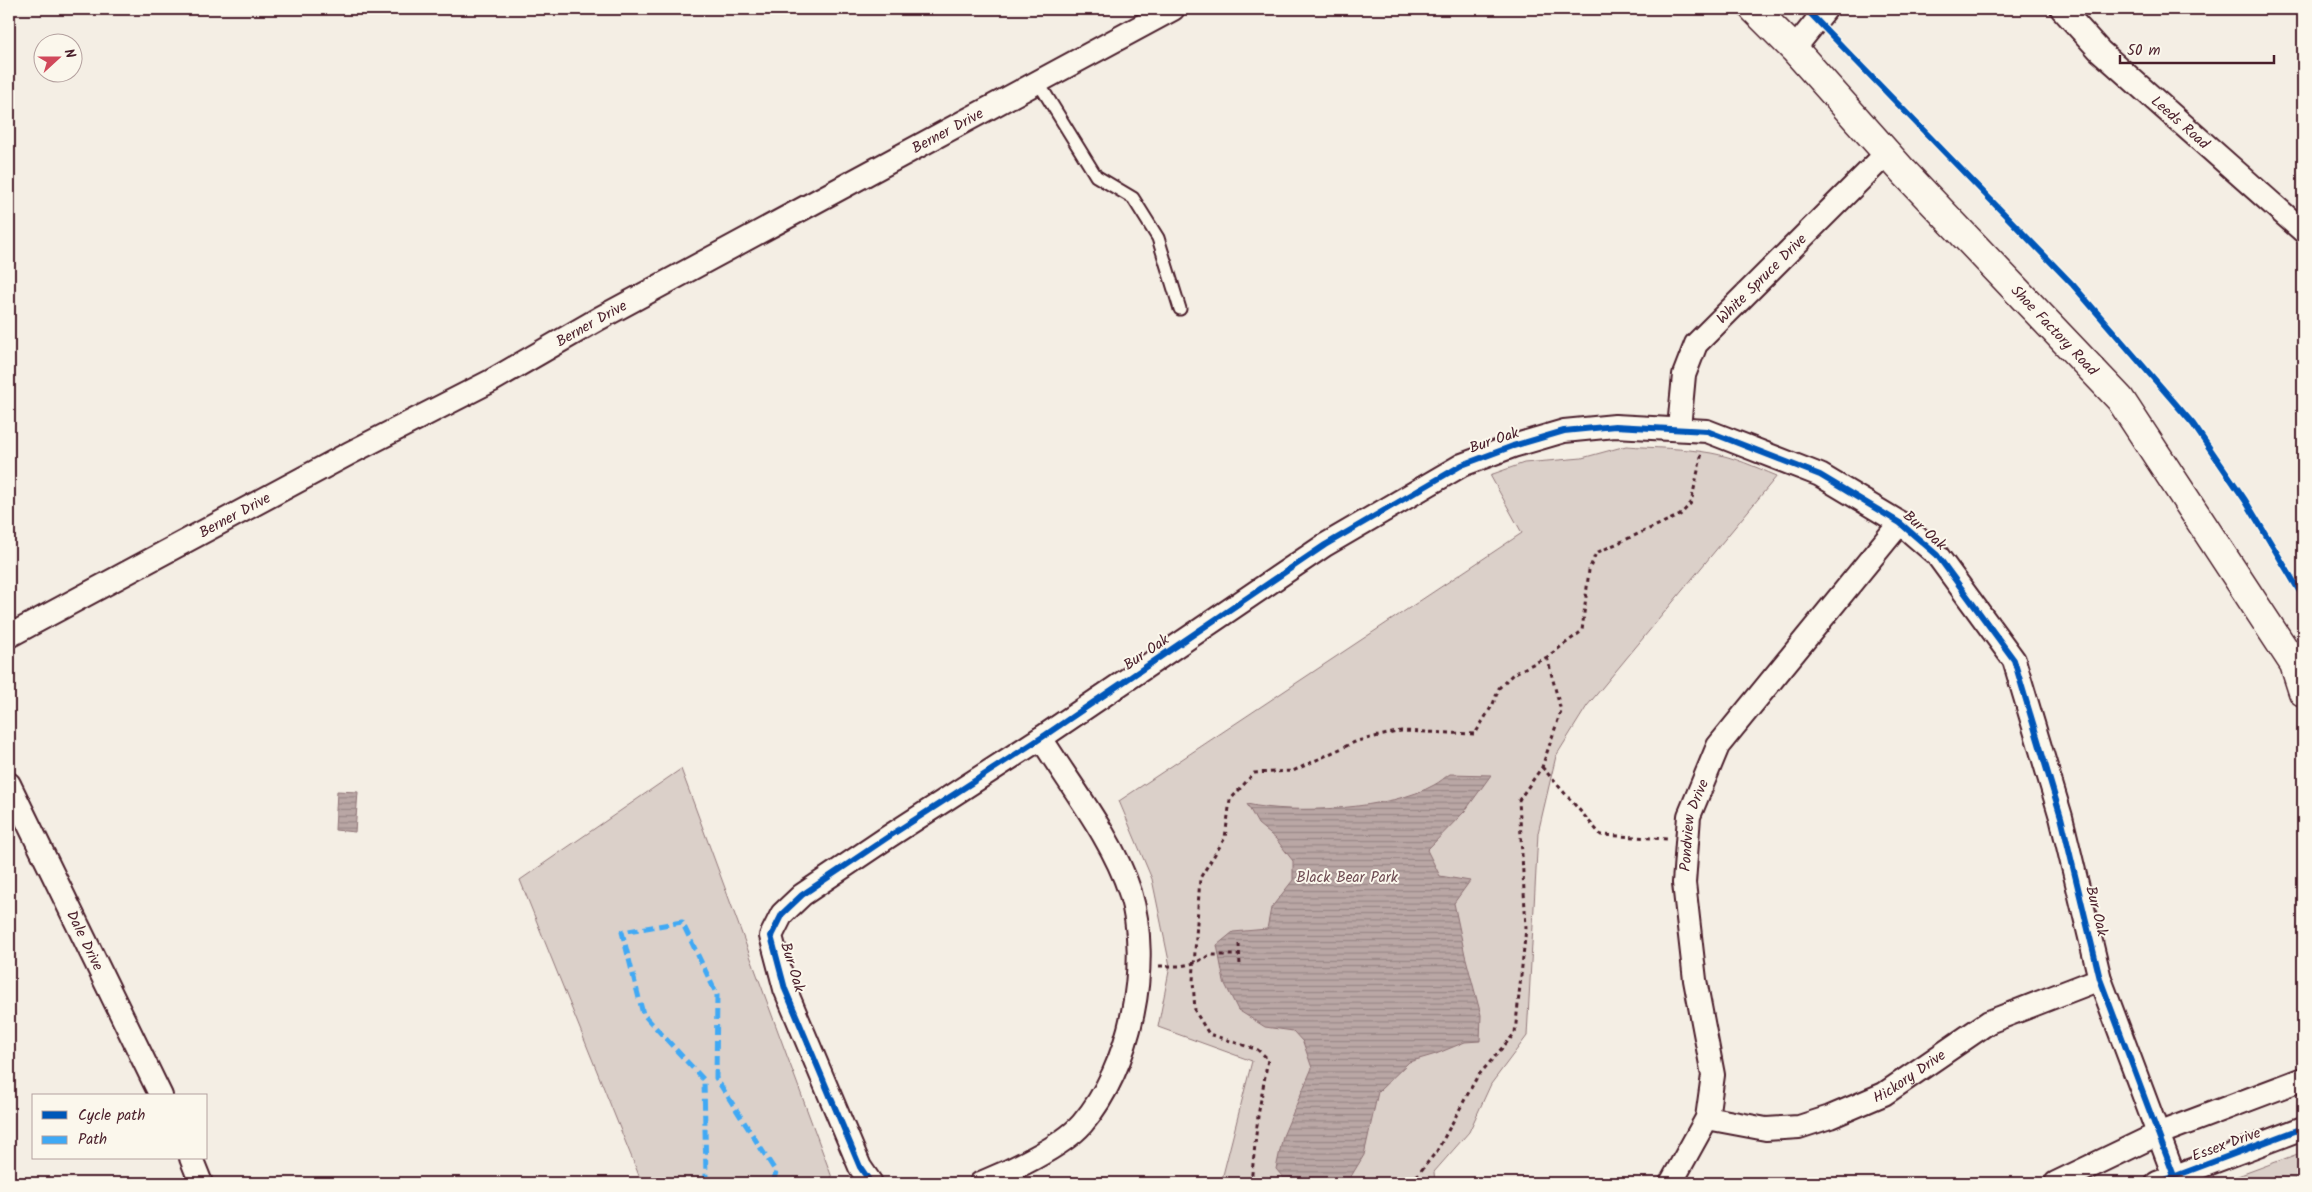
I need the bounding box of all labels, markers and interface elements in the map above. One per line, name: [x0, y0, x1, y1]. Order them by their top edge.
north arrow: [32, 32, 82, 82]
scale bar: [2120, 32, 2273, 64]
text: 50 m: [2127, 39, 2161, 63]
text: N: [57, 46, 81, 62]
street label: Leeds Road: [2145, 90, 2215, 156]
street label: Berner Drive: [908, 102, 988, 161]
street label: White Spruce Drive: [1711, 228, 1813, 330]
street label: Shoe Factory Road: [2004, 280, 2104, 382]
street label: Berner Drive: [552, 294, 632, 354]
street label: Bur Oak: [1466, 421, 1523, 461]
street label: Berner Drive: [195, 487, 275, 545]
street label: Bur Oak: [1897, 505, 1952, 557]
street label: Bur Oak: [1119, 628, 1175, 677]
street label: Pondview Drive: [1674, 775, 1716, 872]
park label: Black Bear Park: [1296, 866, 1399, 890]
street label: Bur Oak: [2078, 884, 2114, 940]
street label: Dale Drive: [59, 907, 109, 975]
street label: Bur Oak: [773, 939, 811, 996]
street label: Hickory Drive: [1869, 1044, 1951, 1110]
legend: [32, 1094, 208, 1160]
text: Cycle path: [78, 1104, 145, 1128]
street label: Essex Drive: [2188, 1121, 2265, 1169]
text: Path: [78, 1128, 107, 1152]

